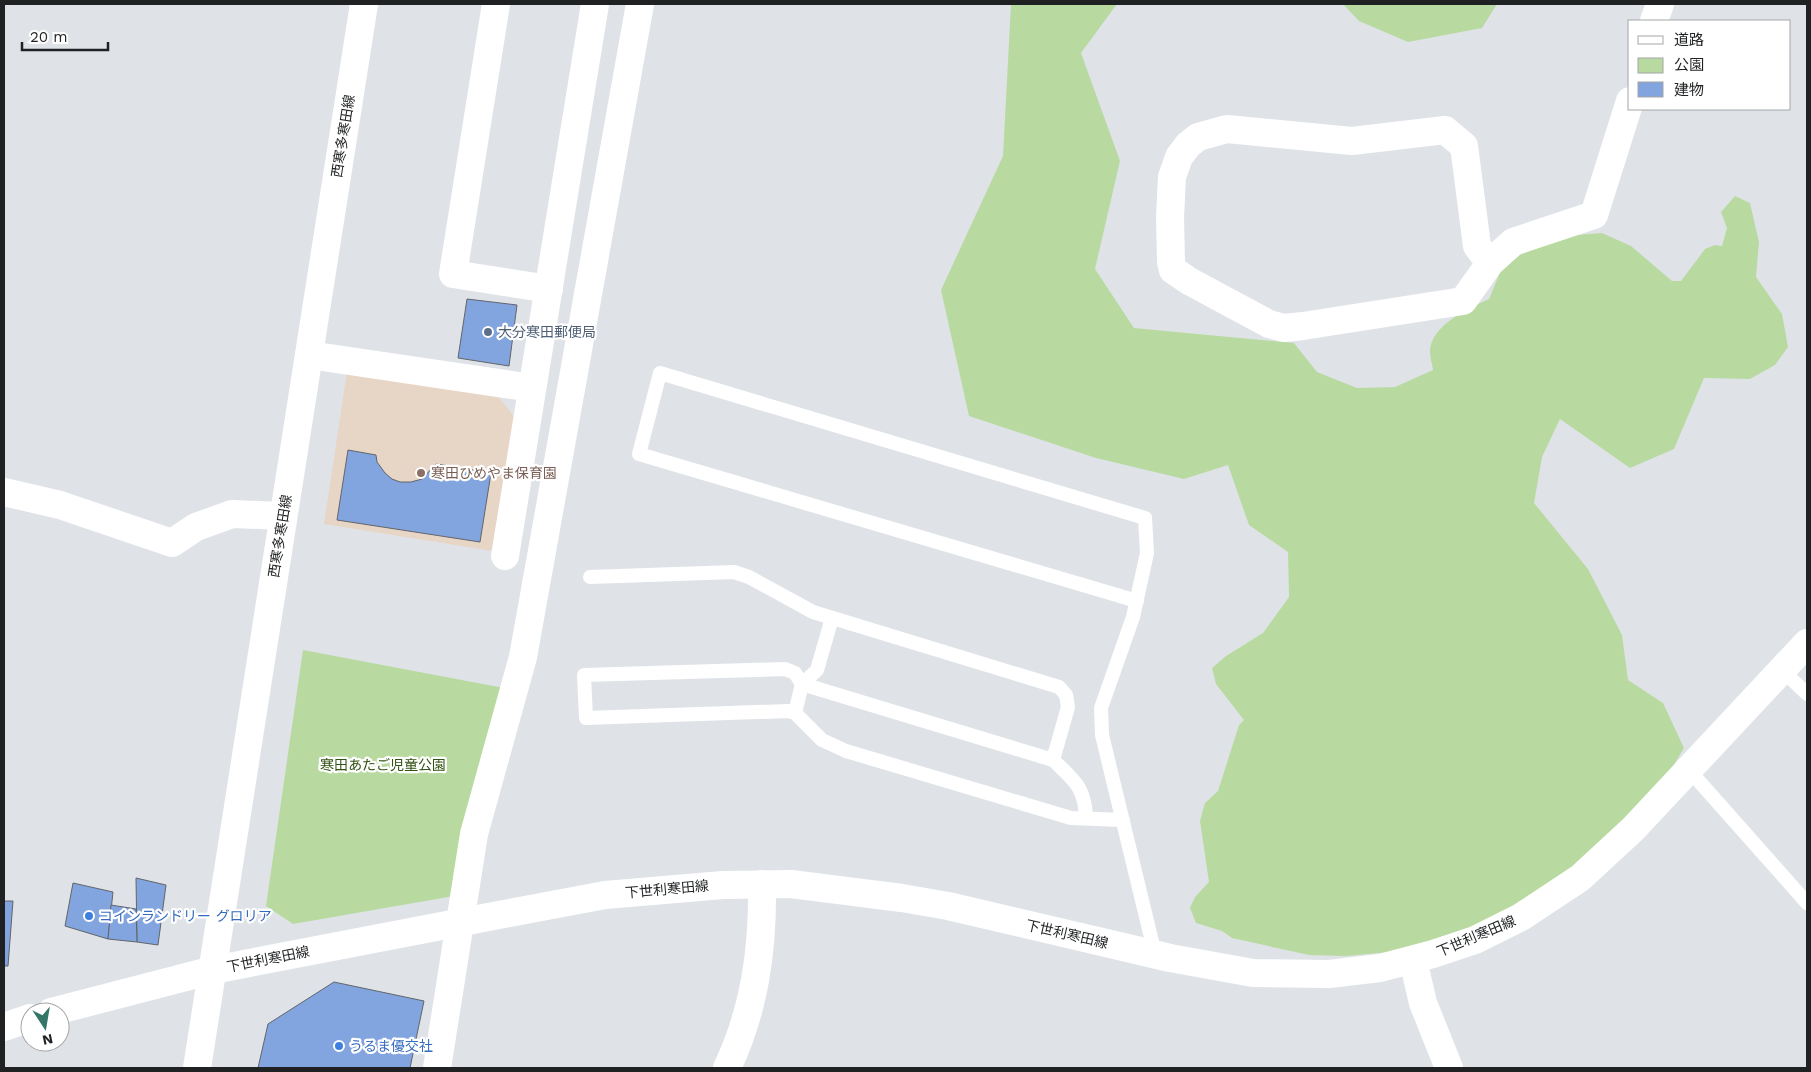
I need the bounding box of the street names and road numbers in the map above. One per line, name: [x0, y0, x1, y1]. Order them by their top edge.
street label: 西寒多寒田線: [329, 93, 357, 179]
street label: 西寒多寒田線: [266, 493, 294, 579]
street label: 下世利寒田線: [624, 877, 710, 901]
street label: 下世利寒田線: [1434, 912, 1518, 960]
street label: 下世利寒田線: [1024, 917, 1110, 951]
street label: 下世利寒田線: [225, 943, 311, 975]

